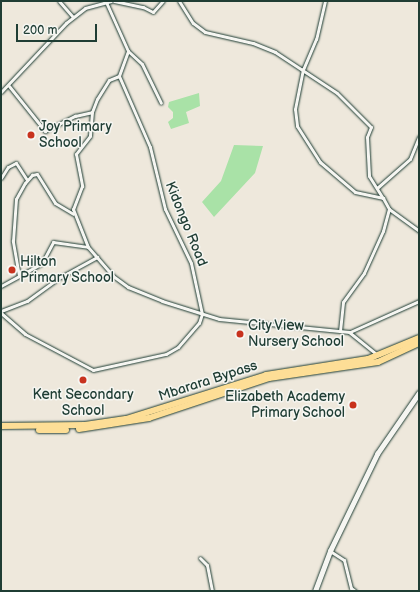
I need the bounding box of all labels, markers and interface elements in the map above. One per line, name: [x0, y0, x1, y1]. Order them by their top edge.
scale bar: [18, 16, 99, 42]
text: 200 m: [23, 23, 57, 38]
place label: Joy Primary School: [39, 119, 113, 152]
marker: Joy Primary School: [26, 130, 36, 140]
street label: Kidongo Road: [161, 179, 211, 269]
place label: Hilton Primary School: [20, 254, 115, 286]
marker: Hilton Primary School: [7, 265, 17, 275]
place label: City View Nursery School: [248, 318, 345, 350]
marker: City View Nursery School: [235, 329, 245, 339]
street label: Mbarara Bypass: [156, 357, 260, 405]
marker: Kent Secondary School: [78, 375, 88, 385]
place label: Kent Secondary School: [32, 387, 134, 420]
place label: Elizabeth Academy Primary School: [225, 389, 345, 422]
marker: Elizabeth Academy Primary School: [348, 400, 358, 410]

